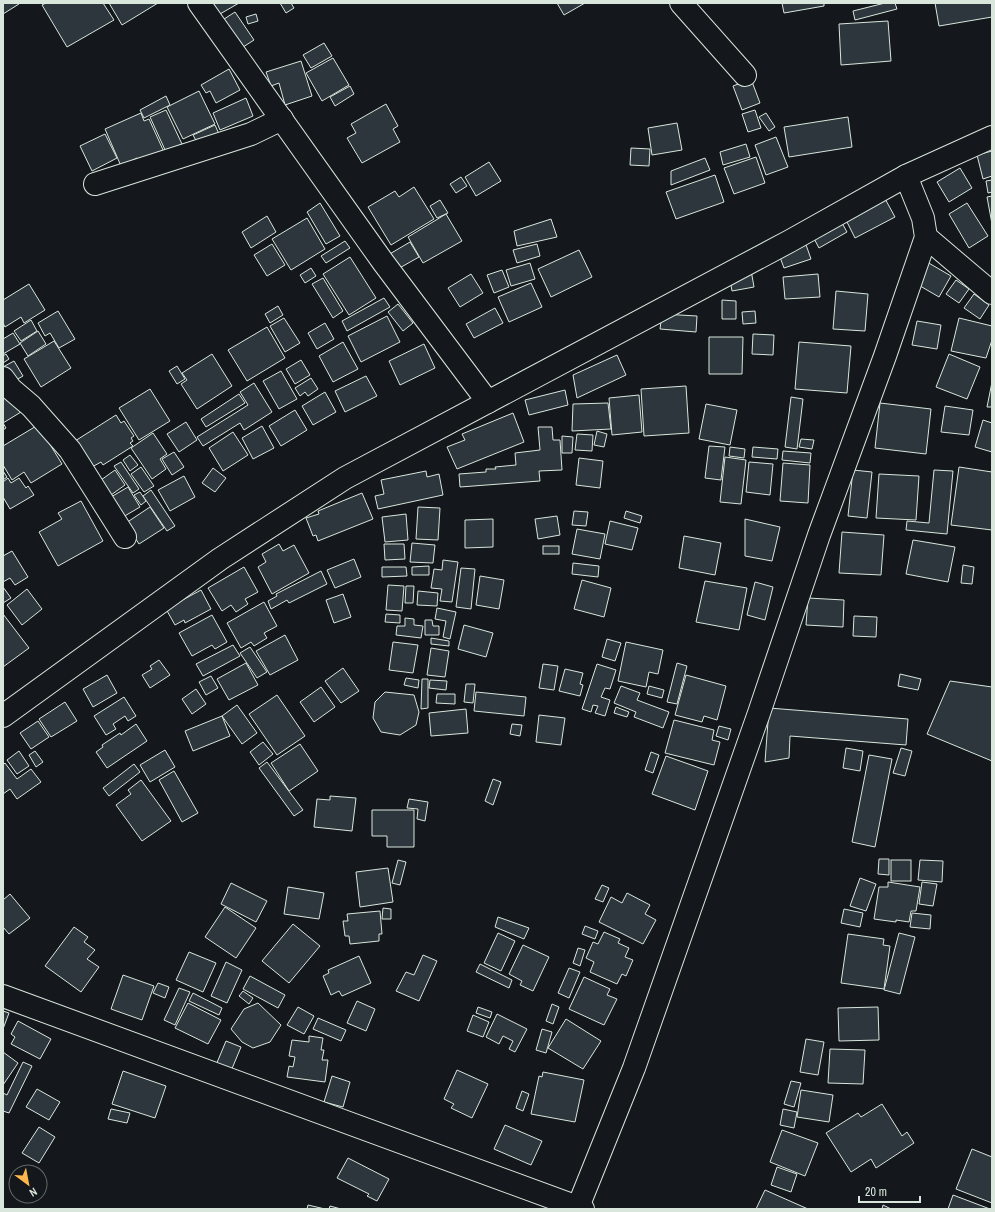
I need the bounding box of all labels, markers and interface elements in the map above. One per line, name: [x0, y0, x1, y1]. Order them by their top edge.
north arrow: [8, 1164, 48, 1204]
scale bar: [859, 1178, 920, 1204]
text: 20 m: [865, 1184, 887, 1200]
text: N: [27, 1185, 40, 1200]

